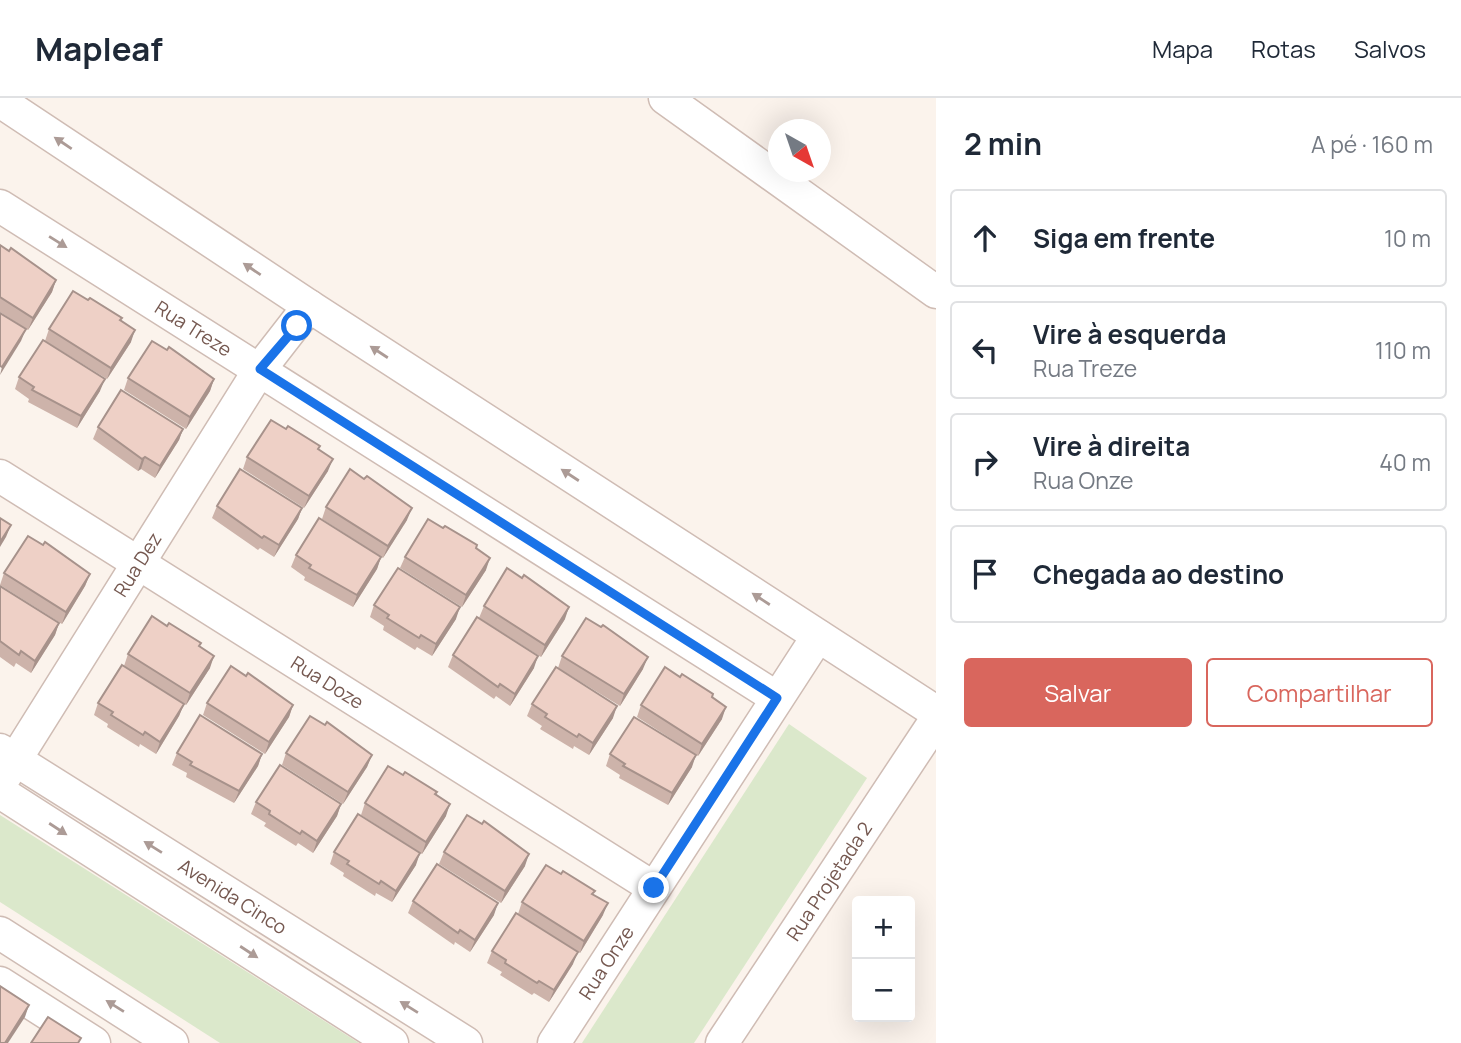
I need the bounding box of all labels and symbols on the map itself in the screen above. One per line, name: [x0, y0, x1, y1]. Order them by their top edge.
north arrow: [768, 119, 831, 182]
one-way arrow: [53, 137, 72, 150]
one-way arrow: [48, 235, 67, 248]
one-way arrow: [242, 262, 262, 275]
street label: Rua Treze: [150, 294, 237, 363]
route start: [281, 310, 312, 341]
one-way arrow: [369, 345, 389, 358]
one-way arrow: [560, 469, 580, 482]
street label: Rua Dez: [107, 527, 168, 602]
one-way arrow: [752, 592, 770, 606]
street label: Rua Doze: [286, 650, 369, 715]
street label: Rua Projetada 2: [780, 817, 878, 946]
one-way arrow: [48, 823, 67, 836]
one-way arrow: [144, 841, 163, 854]
street label: Avenida Cinco: [174, 852, 292, 940]
route end: [638, 872, 669, 903]
street label: Rua Onze: [573, 921, 640, 1004]
one-way arrow: [240, 945, 259, 958]
one-way arrow: [105, 1000, 125, 1013]
one-way arrow: [399, 1000, 418, 1013]

